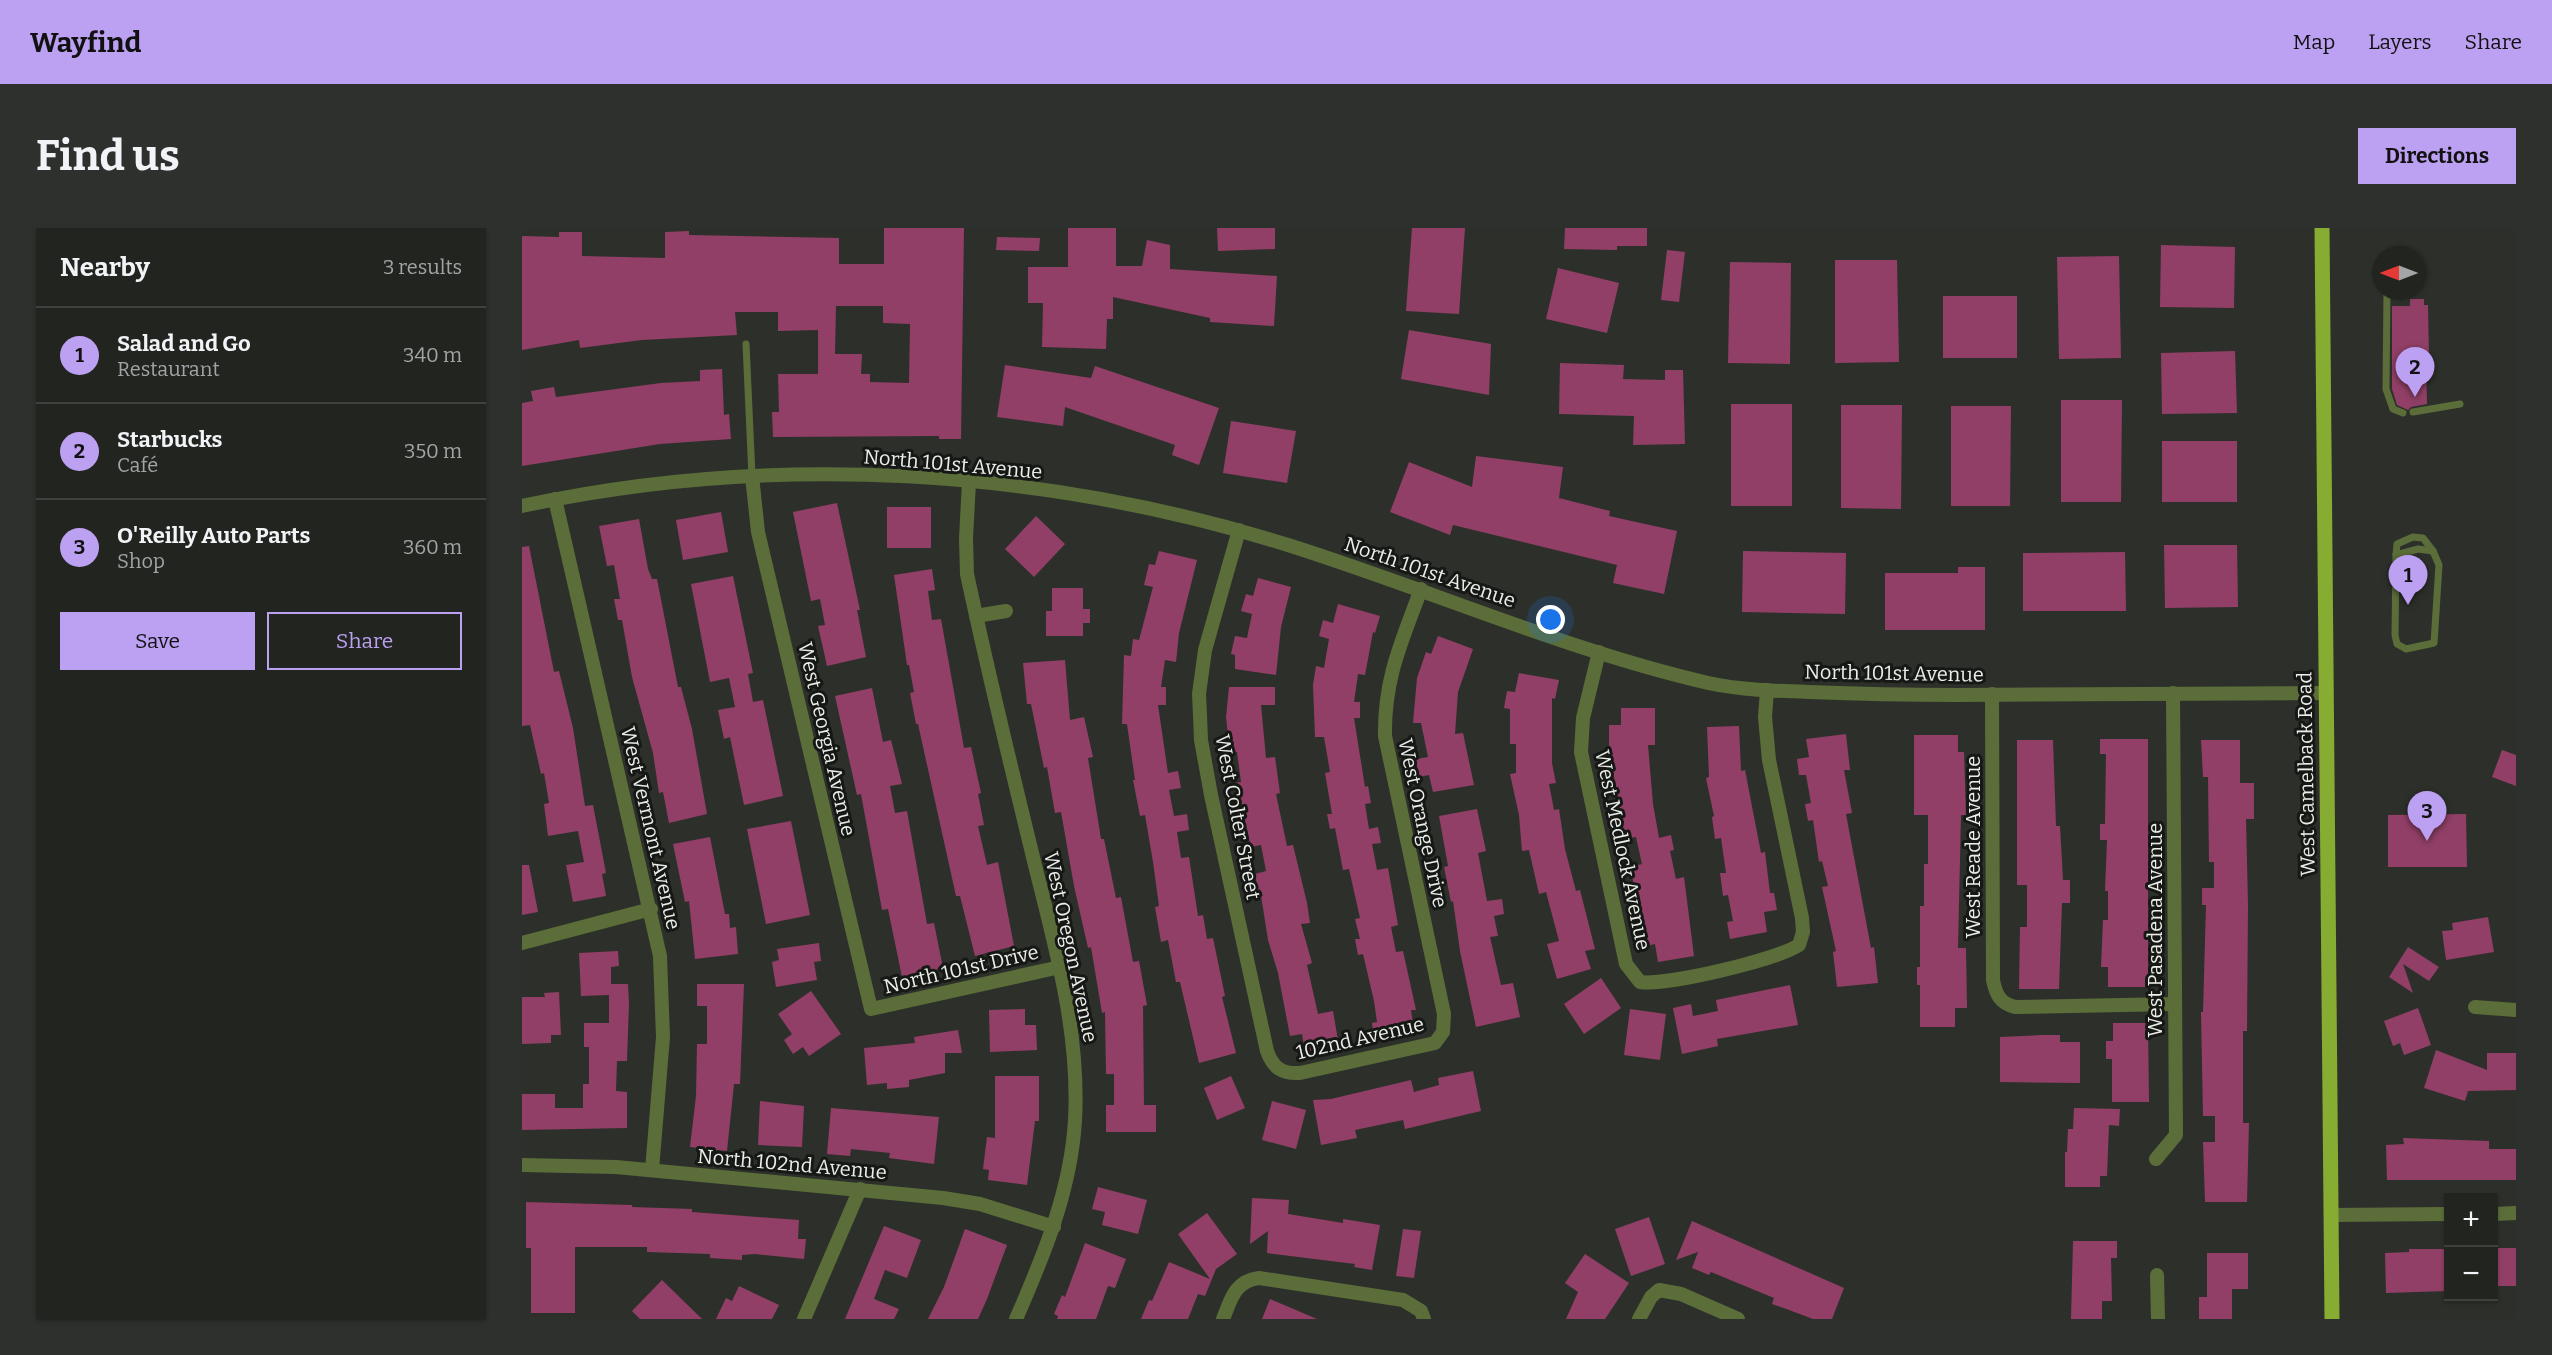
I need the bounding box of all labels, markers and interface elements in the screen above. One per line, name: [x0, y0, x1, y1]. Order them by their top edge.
text: Wayfind: [30, 26, 141, 59]
text: Map: [2293, 29, 2335, 55]
text: Layers: [2368, 29, 2432, 55]
text: Share: [2465, 29, 2522, 55]
button: Directions: [2358, 128, 2516, 184]
text: Find us: [36, 131, 180, 181]
north arrow: [2372, 246, 2426, 300]
text: Nearby: [60, 252, 150, 283]
text: 3 results: [383, 255, 462, 279]
text: Salad and Go: [117, 330, 251, 357]
text: 1: [75, 343, 84, 367]
text: 340 m: [403, 343, 462, 367]
pin: 2: [2396, 348, 2434, 397]
text: Restaurant: [117, 357, 220, 381]
text: Starbucks: [117, 426, 222, 453]
text: 2: [74, 439, 85, 463]
text: 350 m: [404, 439, 462, 463]
street label: North 101st Avenue: [863, 444, 1043, 484]
text: Café: [117, 453, 158, 477]
text: O'Reilly Auto Parts: [117, 522, 310, 549]
street label: North 101st Avenue: [1341, 531, 1519, 613]
text: 3: [74, 535, 85, 559]
text: 360 m: [403, 535, 462, 559]
text: Shop: [117, 549, 165, 573]
pin: 1: [2388, 556, 2428, 605]
your location: [1536, 605, 1565, 634]
button: Save: [60, 612, 255, 670]
button: Share: [267, 612, 462, 670]
street label: West Georgia Avenue: [793, 640, 861, 838]
street label: North 101st Avenue: [1804, 659, 1984, 687]
street label: West Camelback Road: [2292, 671, 2320, 877]
street label: West Vermont Avenue: [616, 724, 686, 932]
street label: West Colter Street: [1210, 732, 1266, 902]
street label: West Orange Drive: [1393, 736, 1453, 910]
street label: West Medlock Avenue: [1590, 748, 1656, 952]
street label: West Reade Avenue: [1961, 756, 1985, 938]
pin: 3: [2408, 792, 2446, 841]
street label: West Pasadena Avenue: [2143, 823, 2167, 1037]
street label: West Oregon Avenue: [1039, 850, 1103, 1044]
street label: North 101st Drive: [881, 939, 1041, 999]
street label: 102nd Avenue: [1294, 1012, 1426, 1064]
street label: North 102nd Avenue: [696, 1144, 888, 1184]
map controls: [2444, 1193, 2498, 1301]
button: +: [2444, 1193, 2498, 1247]
button: −: [2444, 1247, 2498, 1301]

